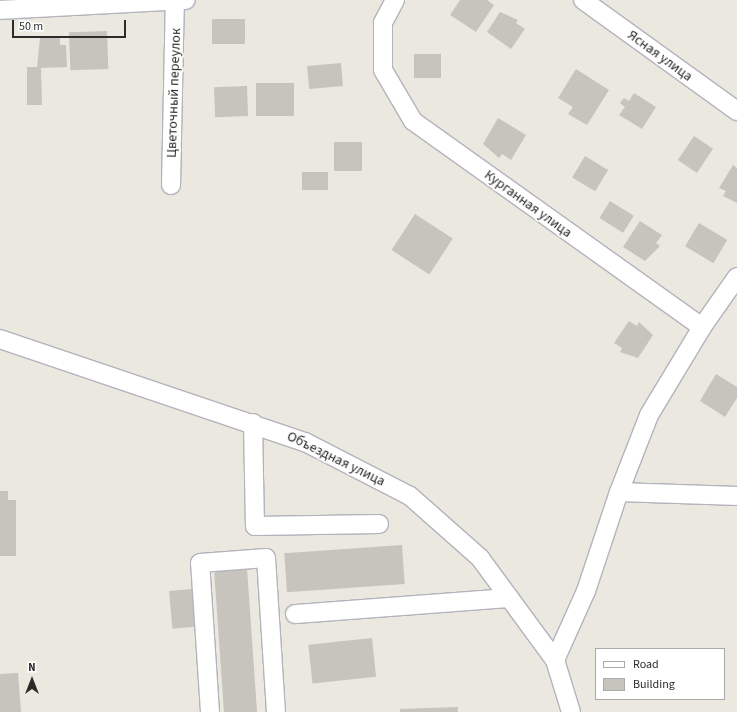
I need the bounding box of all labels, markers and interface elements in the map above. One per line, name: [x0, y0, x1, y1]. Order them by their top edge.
scale bar: [14, 12, 128, 38]
text: 50 m: [19, 18, 43, 35]
street label: Ясная улица: [624, 27, 696, 85]
street label: Цветочный переулок: [163, 28, 185, 158]
street label: Курганная улица: [481, 167, 575, 241]
street label: Объездная улица: [284, 428, 388, 490]
legend: [595, 648, 725, 700]
text: Road: [633, 656, 659, 673]
north arrow: [12, 660, 52, 700]
text: N: [28, 660, 36, 675]
text: Building: [633, 676, 675, 693]

